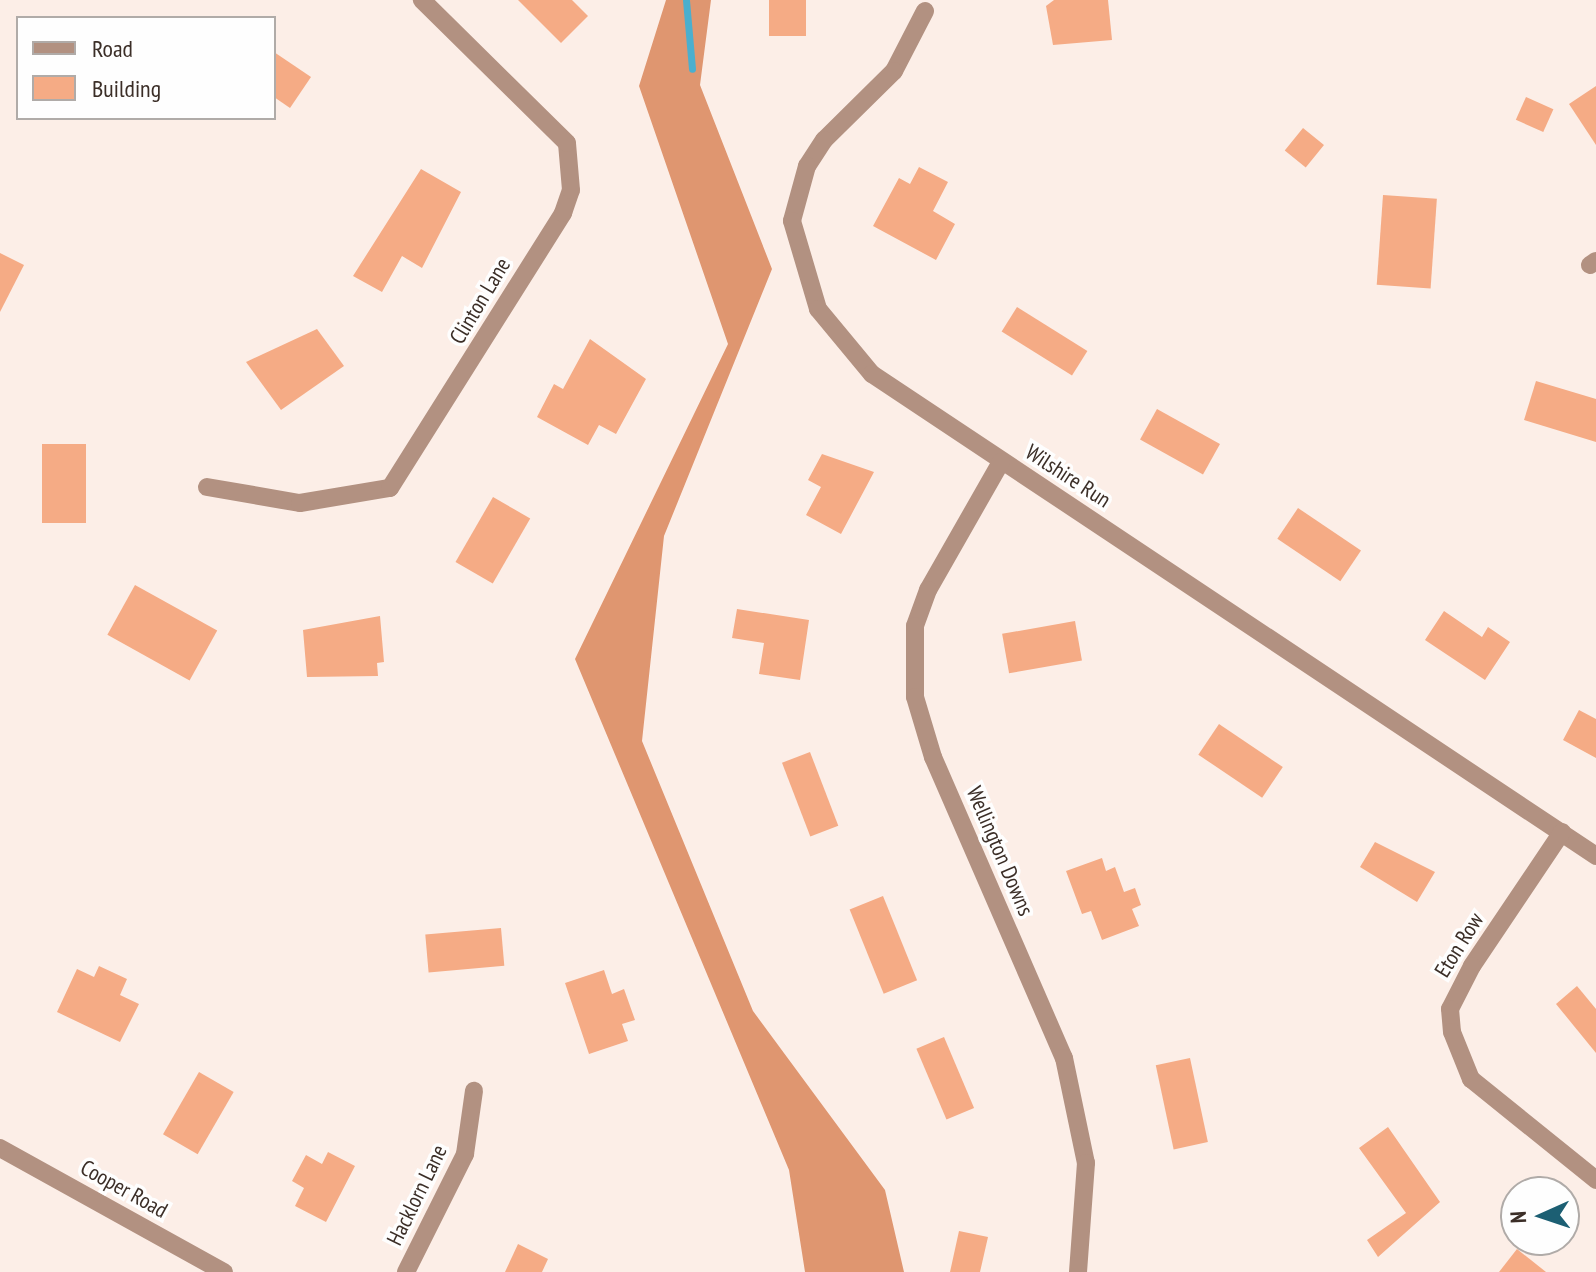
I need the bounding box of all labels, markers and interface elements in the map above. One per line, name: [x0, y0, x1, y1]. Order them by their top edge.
legend: [16, 16, 276, 120]
text: Road: [92, 33, 133, 64]
text: Building: [92, 73, 161, 104]
street label: Clinton Lane: [444, 253, 516, 349]
street label: Wilshire Run: [1021, 439, 1115, 513]
street label: Wellington Downs: [961, 782, 1039, 920]
street label: Eton Row: [1429, 908, 1489, 982]
street label: Hacklorn Lane: [381, 1141, 453, 1249]
street label: Cooper Road: [76, 1154, 172, 1224]
north arrow: [1500, 1176, 1580, 1256]
text: N: [1504, 1210, 1532, 1224]

